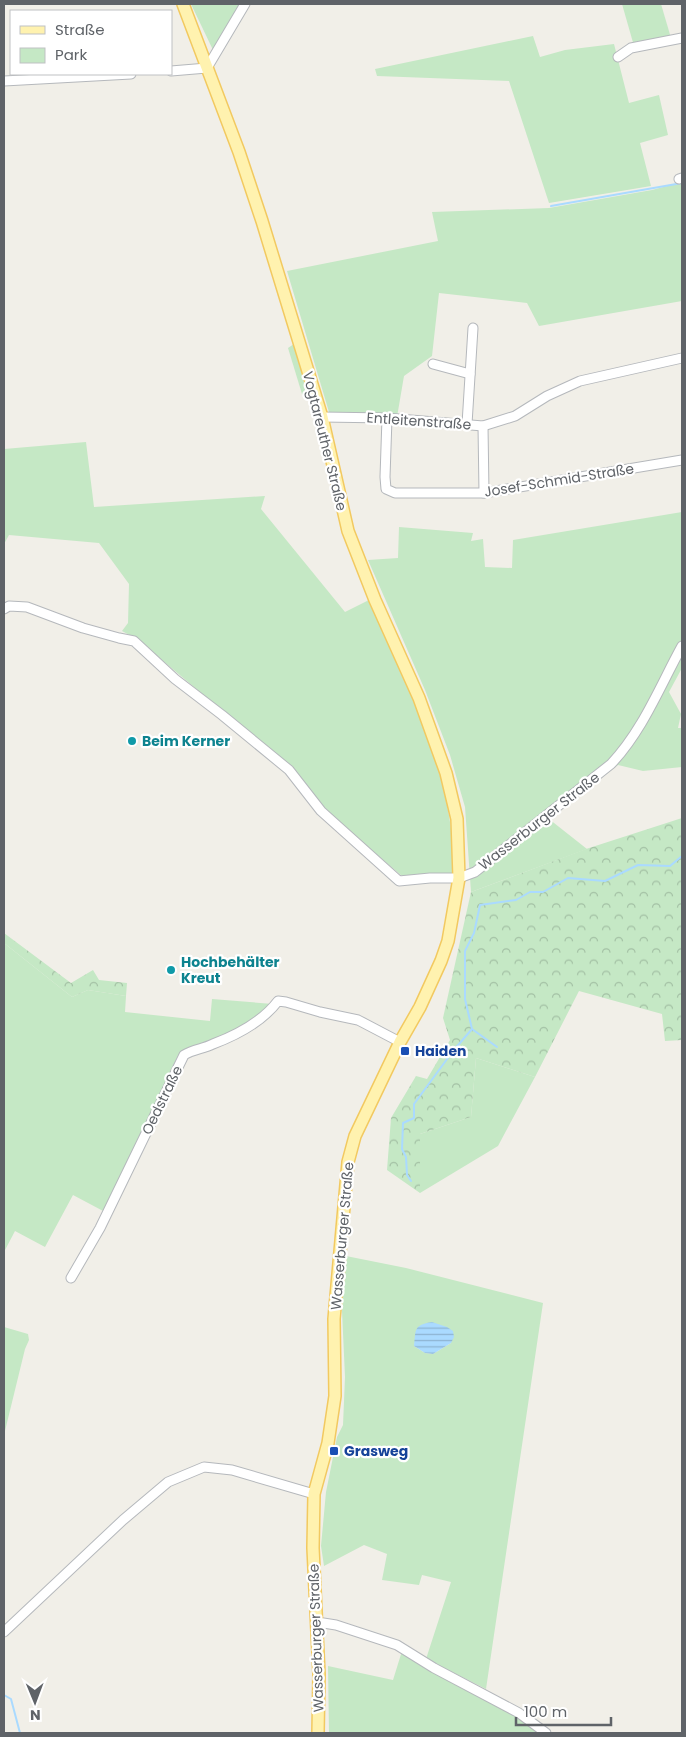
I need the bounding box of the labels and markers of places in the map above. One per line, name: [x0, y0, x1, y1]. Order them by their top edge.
place label: Beim Kerner: [142, 731, 230, 751]
marker: Beim Kerner: [126, 735, 138, 747]
place label: Hochbehälter Kreut: [181, 952, 280, 988]
marker: Hochbehälter Kreut: [165, 964, 177, 976]
place label: Haiden: [415, 1041, 466, 1061]
marker: Haiden: [399, 1045, 411, 1057]
place label: Grasweg: [344, 1441, 408, 1461]
marker: Grasweg: [328, 1445, 340, 1457]

